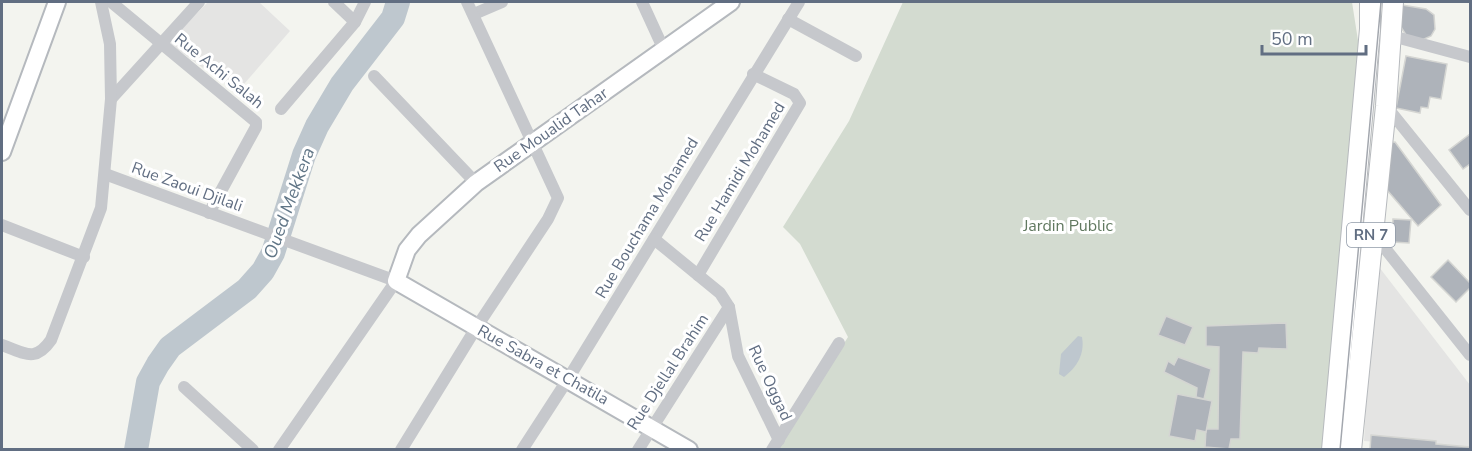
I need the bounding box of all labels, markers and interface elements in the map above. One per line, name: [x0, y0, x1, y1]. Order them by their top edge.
scale bar: [1262, 18, 1366, 56]
text: 50 m: [1271, 27, 1313, 51]
street label: Rue Achi Salah: [170, 28, 268, 114]
street label: Rue Moualid Tahar: [490, 82, 613, 178]
street label: Rue Hamidi Mohamed: [690, 98, 790, 246]
street label: Rue Bouchama Mohamed: [590, 134, 704, 302]
water label: Oued Mekkera: [258, 144, 320, 262]
street label: Rue Zaoui Djilali: [128, 157, 246, 217]
park label: Jardin Public: [1022, 215, 1113, 237]
road number: RN 7: [1347, 223, 1395, 247]
street label: Rue Djellal Brahim: [622, 310, 714, 434]
street label: Rue Sabra et Chatila: [473, 320, 613, 410]
street label: Rue Oggad: [743, 342, 797, 424]

